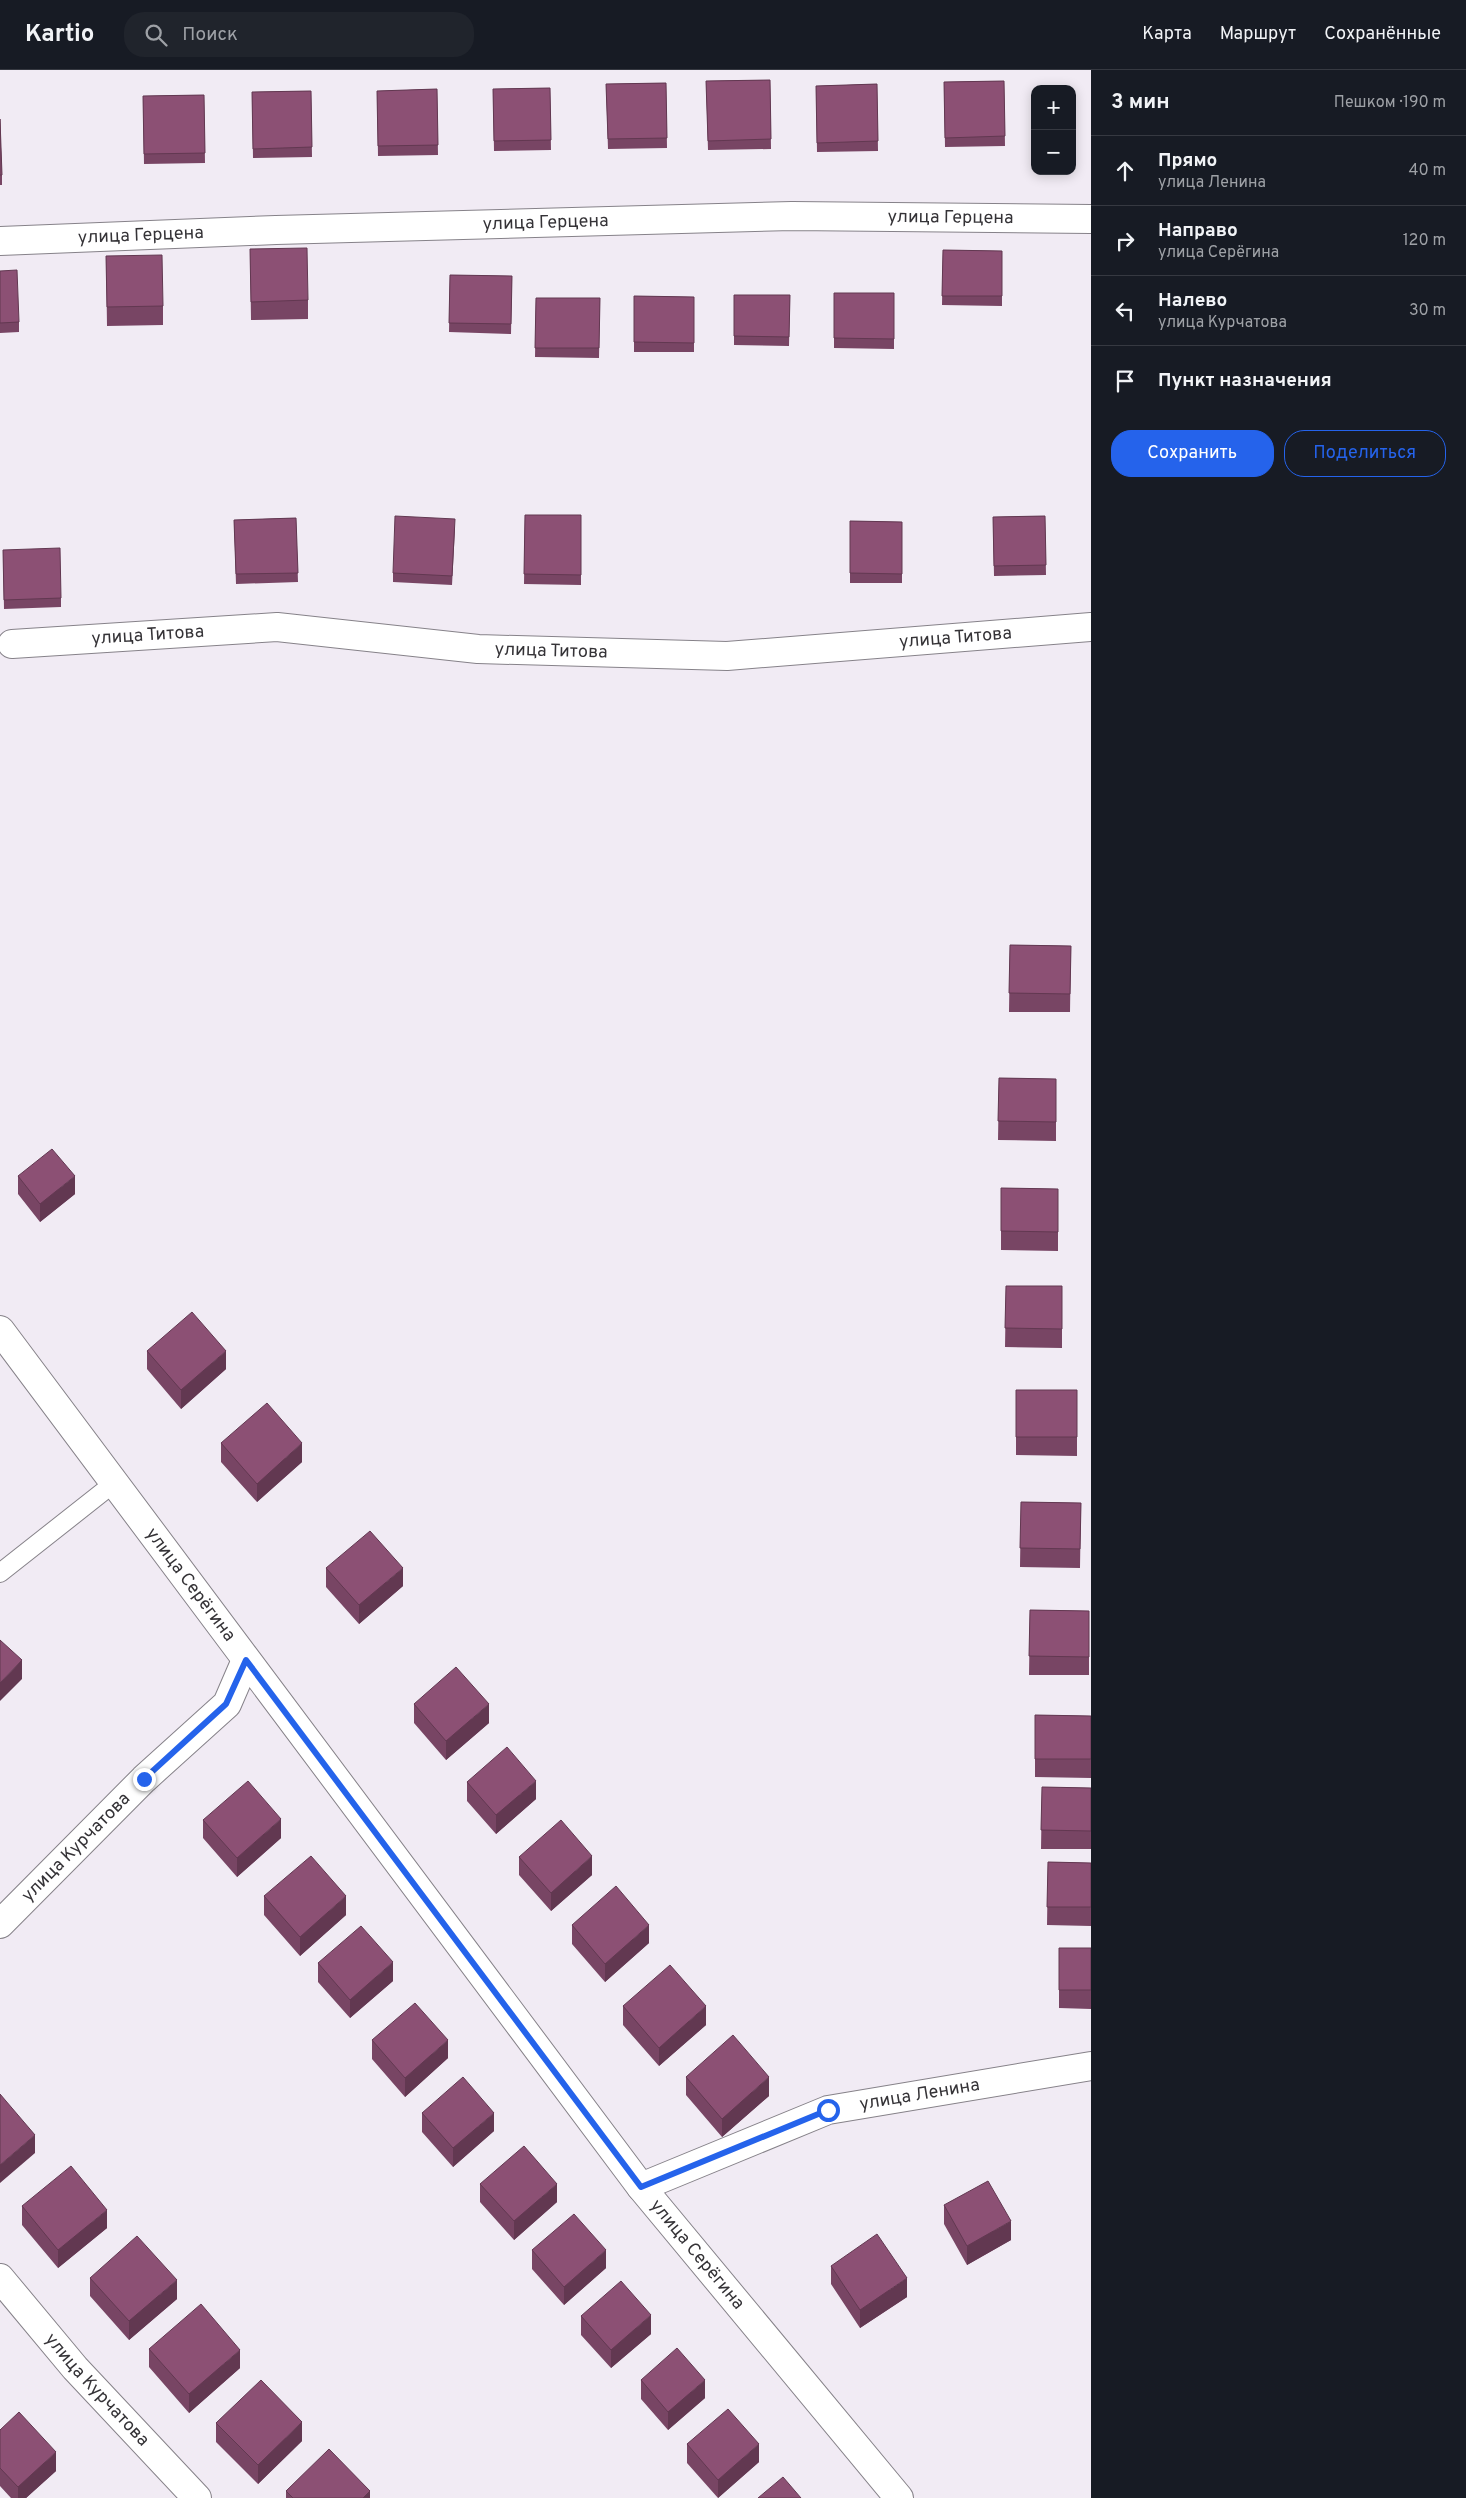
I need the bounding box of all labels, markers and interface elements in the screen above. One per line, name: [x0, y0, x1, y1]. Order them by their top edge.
search box: [124, 12, 474, 57]
text: Kartio: [25, 20, 94, 50]
icon: search: [142, 21, 170, 49]
text: Поиск: [182, 23, 238, 47]
text: Карта: [1142, 23, 1192, 46]
text: Маршрут: [1220, 23, 1296, 46]
text: Сохранённые: [1324, 23, 1441, 46]
map controls: [1031, 85, 1076, 175]
button: +: [1031, 85, 1076, 130]
text: 3 мин: [1111, 89, 1170, 116]
text: Пешком · 190 m: [1334, 93, 1446, 113]
button: −: [1031, 130, 1076, 175]
text: Прямо: [1158, 149, 1217, 173]
icon: ahead: [1111, 157, 1139, 185]
text: 40 m: [1408, 161, 1446, 181]
text: улица Ленина: [1158, 173, 1266, 193]
street label: улица Герцена: [887, 205, 1014, 230]
street label: улица Герцена: [482, 209, 609, 236]
text: Направо: [1158, 219, 1238, 243]
street label: улица Герцена: [77, 221, 204, 249]
icon: right: [1111, 227, 1139, 255]
text: 120 m: [1403, 231, 1446, 251]
text: улица Серёгина: [1158, 243, 1279, 263]
text: Налево: [1158, 289, 1227, 313]
icon: left: [1111, 297, 1139, 325]
text: 30 m: [1409, 301, 1446, 321]
text: улица Курчатова: [1158, 313, 1287, 333]
icon: arrive: [1111, 367, 1139, 395]
text: Пункт назначения: [1158, 369, 1332, 393]
button: Сохранить: [1111, 430, 1274, 477]
button: Поделиться: [1284, 430, 1446, 477]
street label: улица Титова: [91, 620, 205, 650]
street label: улица Титова: [898, 622, 1013, 654]
street label: улица Титова: [494, 638, 608, 664]
street label: улица Серёгина: [140, 1523, 241, 1646]
route end: [133, 1768, 156, 1791]
street label: улица Курчатова: [17, 1788, 135, 1907]
street label: улица Ленина: [858, 2073, 981, 2116]
route start: [817, 2099, 840, 2122]
street label: улица Серёгина: [645, 2195, 749, 2314]
street label: улица Курчатова: [39, 2329, 154, 2451]

